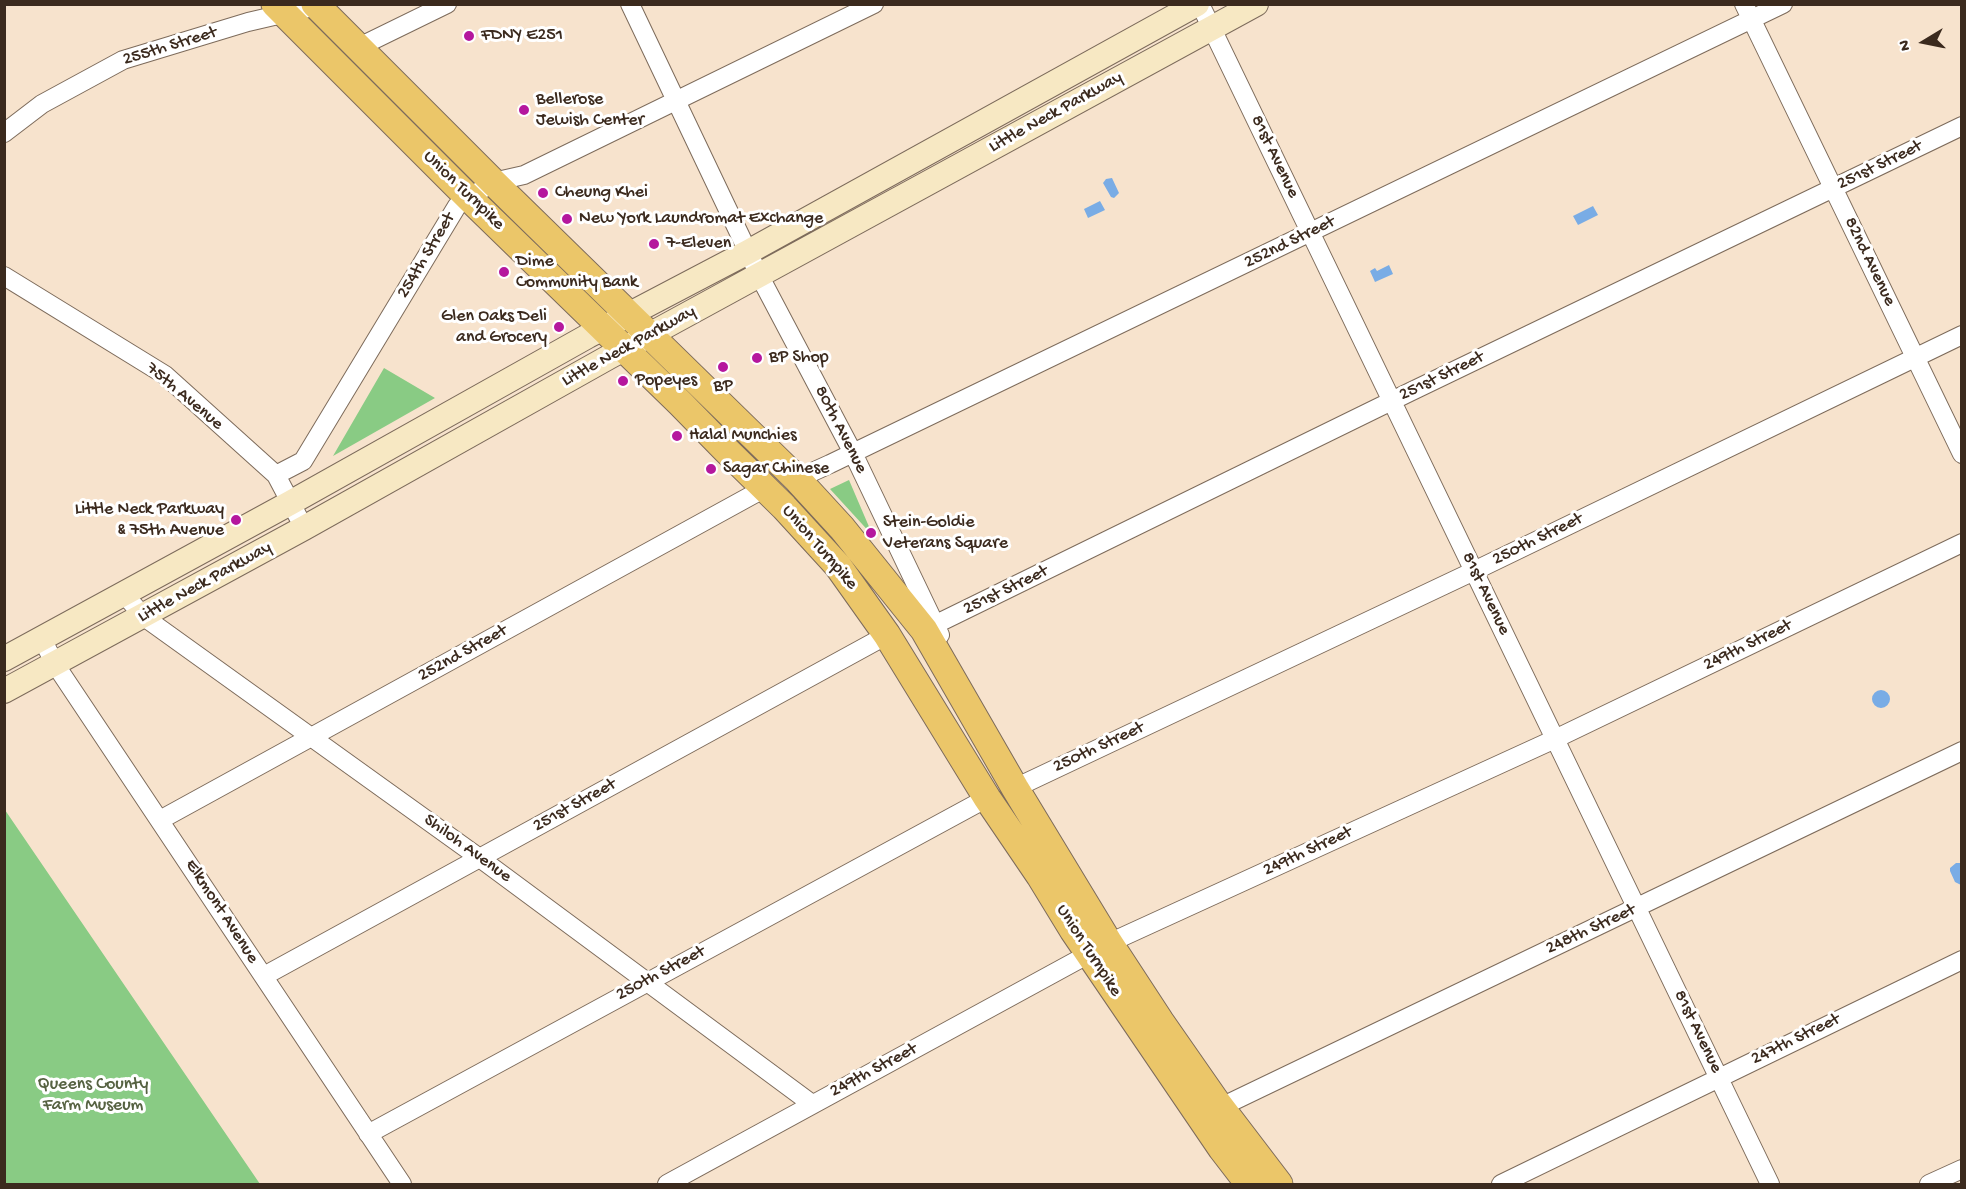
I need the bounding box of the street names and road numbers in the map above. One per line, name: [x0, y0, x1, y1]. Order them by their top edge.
street label: 255th Street: [120, 22, 220, 72]
street label: Little Neck Parkway: [985, 67, 1127, 159]
street label: 81st Avenue: [1245, 112, 1303, 202]
street label: 251st Street: [1834, 136, 1926, 196]
street label: Union Turnpike: [418, 147, 508, 235]
street label: 254th Street: [393, 209, 461, 303]
street label: 252nd Street: [1241, 212, 1339, 274]
street label: 82nd Avenue: [1838, 214, 1900, 310]
street label: Little Neck Parkway: [558, 301, 700, 393]
street label: 251st Street: [1396, 347, 1488, 407]
street label: 75th Avenue: [141, 358, 227, 436]
street label: 80th Avenue: [809, 383, 871, 477]
street label: Union Turnpike: [776, 501, 862, 595]
street label: 250th Street: [1489, 509, 1587, 571]
street label: Little Neck Parkway: [134, 537, 276, 629]
street label: 81st Avenue: [1456, 549, 1514, 639]
street label: 251st Street: [960, 561, 1052, 621]
street label: 249th Street: [1700, 615, 1796, 677]
street label: 252nd Street: [415, 621, 511, 687]
street label: 250th Street: [1050, 718, 1148, 778]
street label: 251st Street: [530, 774, 620, 838]
street label: Shiloh Avenue: [419, 810, 515, 888]
street label: 249th Street: [1260, 822, 1356, 882]
street label: Elkmont Avenue: [179, 856, 263, 968]
street label: 248th Street: [1543, 900, 1639, 960]
street label: Union Turnpike: [1050, 901, 1126, 1001]
street label: 250th Street: [613, 942, 709, 1006]
street label: 81st Avenue: [1668, 987, 1726, 1077]
street label: 247th Street: [1748, 1009, 1844, 1071]
street label: 249th Street: [827, 1039, 921, 1103]

